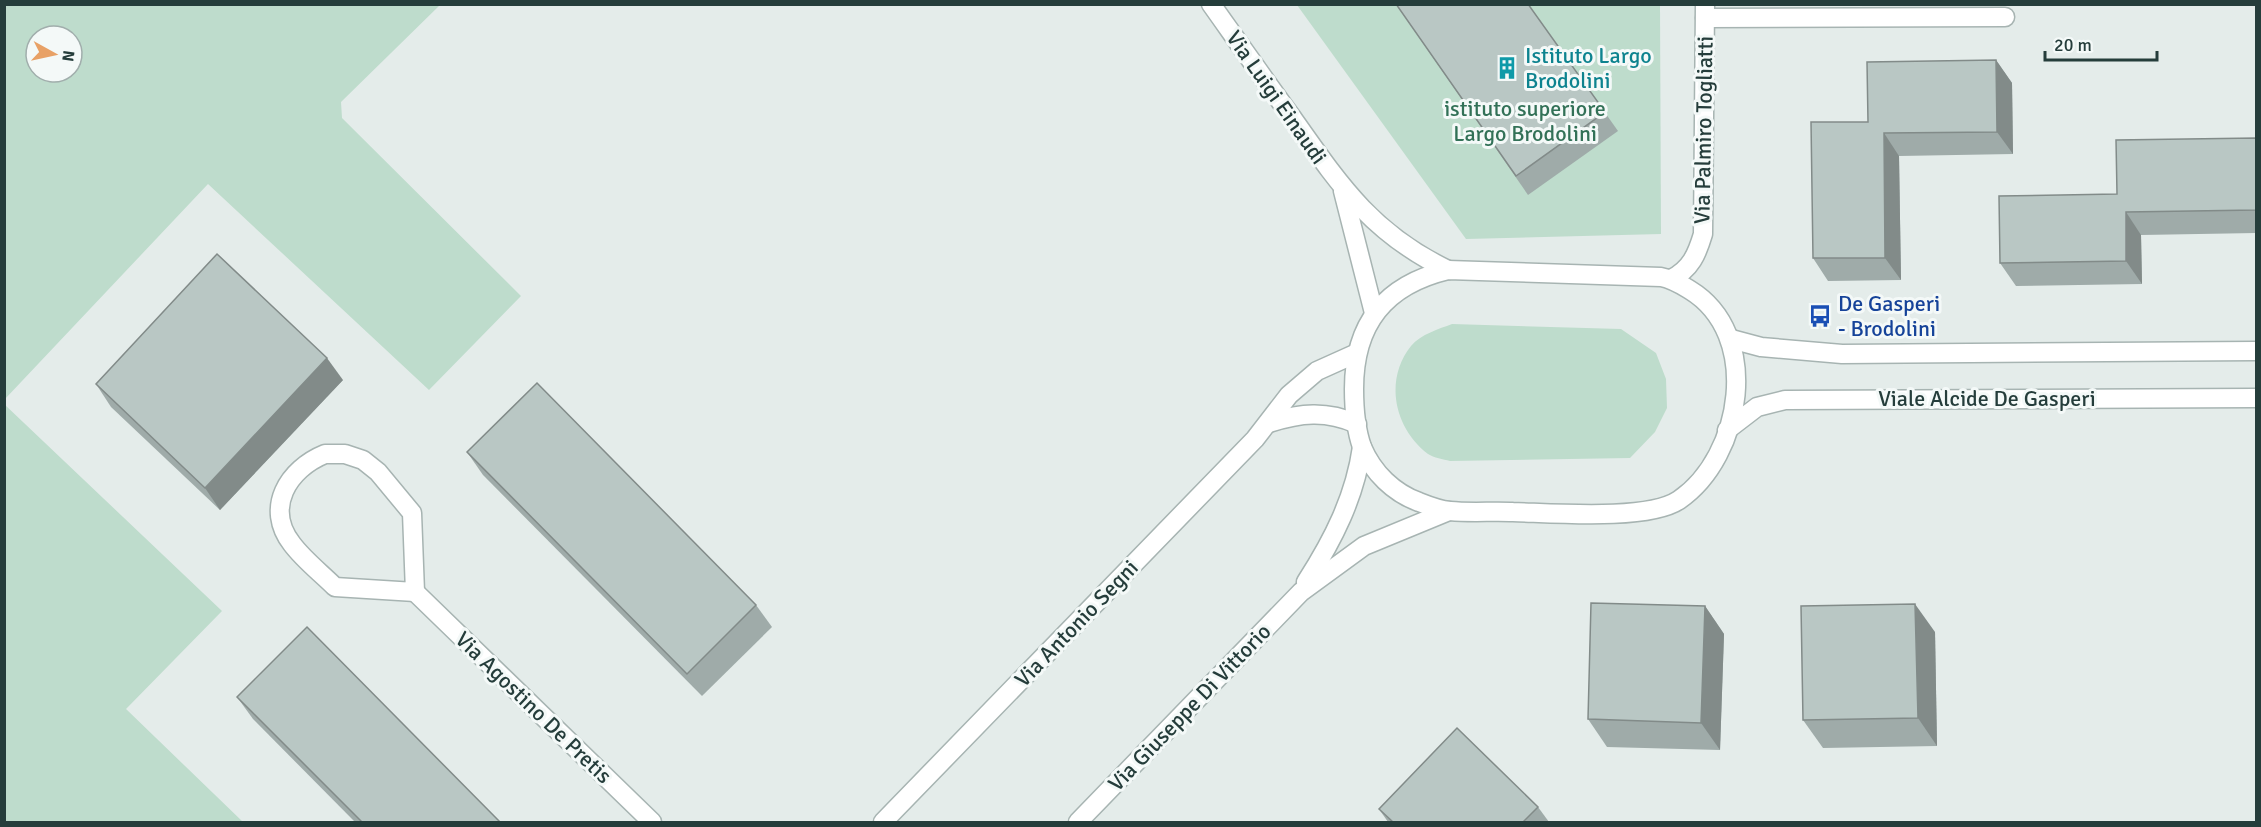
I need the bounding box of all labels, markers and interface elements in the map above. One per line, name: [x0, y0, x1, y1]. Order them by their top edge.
north arrow: [24, 24, 84, 84]
scale bar: [2045, 24, 2158, 62]
street label: Via Luigi Einaudi: [1221, 25, 1333, 169]
text: 20 m: [2054, 34, 2092, 56]
street label: Via Palmiro Togliatti: [1688, 36, 1719, 224]
place label: Istituto Largo Brodolini: [1525, 42, 1652, 94]
text: N: [57, 49, 79, 63]
building icon: Istituto Largo Brodolini: [1494, 55, 1520, 81]
park label: istituto superiore Largo Brodolini: [1444, 95, 1606, 147]
place label: De Gasperi - Brodolini: [1838, 290, 1940, 342]
bus stop icon: De Gasperi - Brodolini: [1807, 303, 1833, 329]
street label: Viale Alcide De Gasperi: [1878, 385, 2096, 412]
street label: Via Antonio Segni: [1009, 554, 1144, 692]
street label: Via Giuseppe Di Vittorio: [1102, 618, 1276, 797]
street label: Via Agostino De Pretis: [450, 626, 618, 789]

